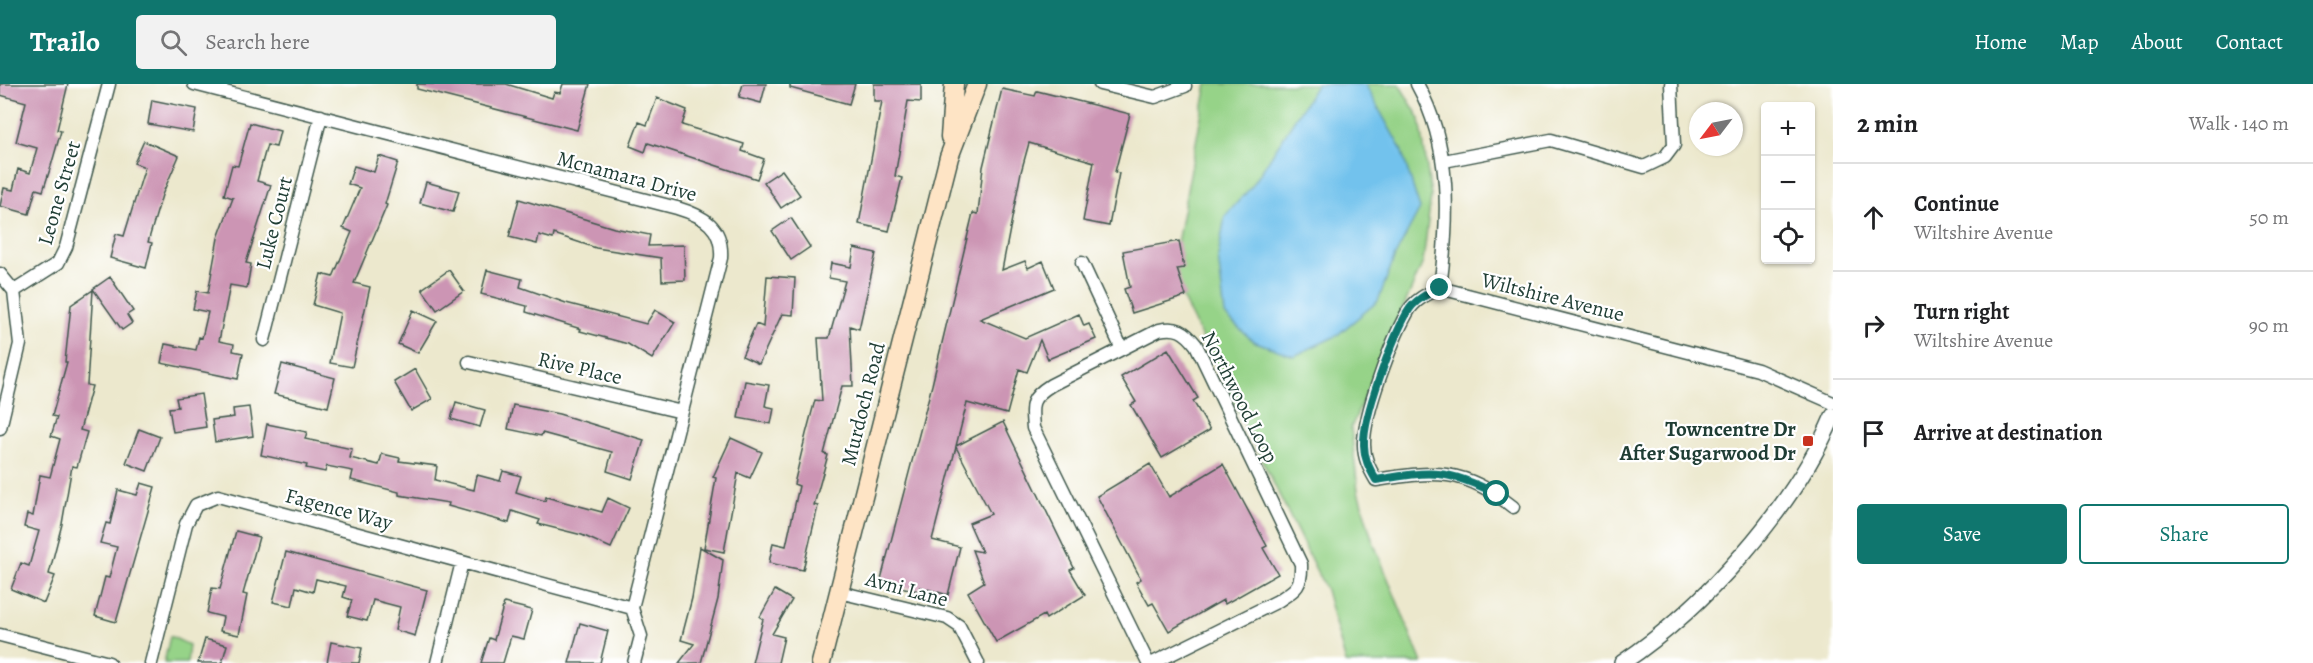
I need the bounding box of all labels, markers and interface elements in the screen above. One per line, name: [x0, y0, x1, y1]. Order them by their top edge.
search box: [136, 15, 556, 69]
text: Trailo: [30, 23, 100, 61]
icon: search: [157, 26, 190, 59]
text: Search here: [205, 27, 310, 57]
text: Home: [1974, 28, 2027, 56]
text: Map: [2060, 28, 2098, 56]
text: About: [2131, 28, 2183, 56]
text: Contact: [2216, 28, 2283, 56]
north arrow: [1689, 102, 1743, 156]
map controls: [1761, 102, 1815, 264]
button: +: [1761, 102, 1815, 156]
text: 2 min: [1857, 106, 1918, 141]
text: Walk · 140 m: [2189, 110, 2289, 137]
street label: Leone Street: [31, 138, 87, 248]
street label: Mcnamara Drive: [554, 144, 700, 208]
button: −: [1761, 156, 1815, 210]
street label: Luke Court: [249, 173, 299, 273]
text: Continue: [1914, 189, 1999, 219]
icon: ahead: [1857, 201, 1890, 234]
text: 50 m: [2249, 204, 2289, 231]
button: locate: [1761, 210, 1815, 264]
text: Wiltshire Avenue: [1914, 219, 2053, 246]
street label: Wiltshire Avenue: [1478, 265, 1627, 328]
route end: [1426, 274, 1452, 300]
text: Turn right: [1914, 297, 2010, 327]
icon: right: [1857, 309, 1890, 342]
text: 90 m: [2249, 312, 2289, 339]
street label: Northwood Loop: [1195, 326, 1285, 468]
text: Wiltshire Avenue: [1914, 327, 2053, 354]
street label: Murdoch Road: [834, 339, 892, 469]
street label: Rive Place: [535, 345, 625, 391]
place label: Towncentre Dr After Sugarwood Dr: [1619, 415, 1796, 467]
icon: arrive: [1857, 417, 1890, 450]
text: Arrive at destination: [1914, 418, 2103, 448]
marker: Towncentre Dr After Sugarwood Dr: [1801, 434, 1815, 448]
route start: [1483, 480, 1509, 506]
street label: Fagence Way: [282, 481, 396, 537]
button: Save: [1857, 504, 2067, 564]
button: Share: [2079, 504, 2289, 564]
street label: Avni Lane: [862, 564, 951, 613]

